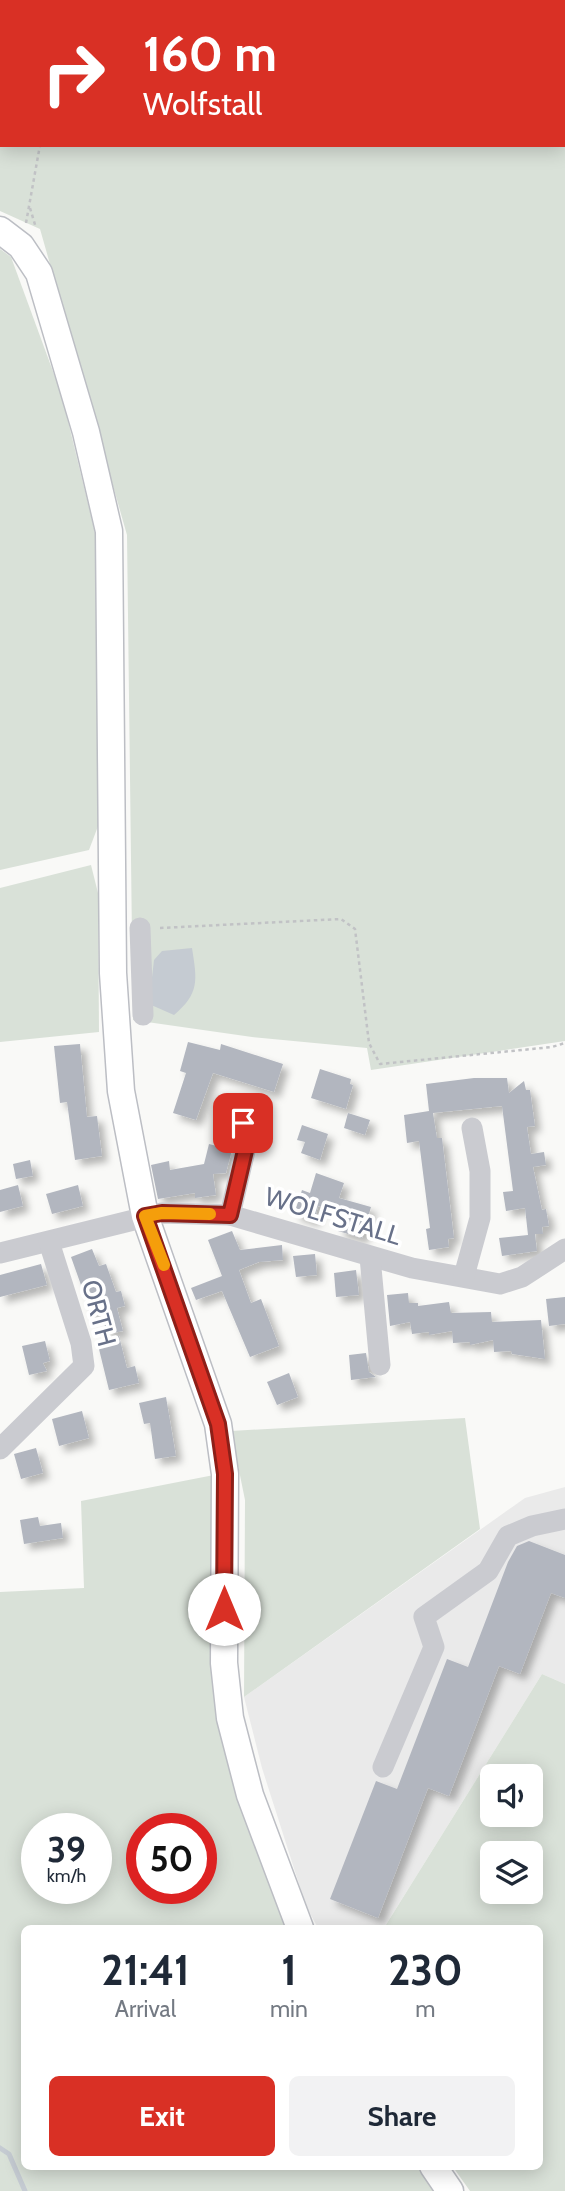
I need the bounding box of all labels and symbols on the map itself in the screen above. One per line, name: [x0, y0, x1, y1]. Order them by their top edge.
pin: [213, 1093, 273, 1153]
street label: WOLFSTALL: [261, 1180, 405, 1252]
street label: ORTH: [75, 1276, 123, 1350]
position arrow: [187, 1572, 261, 1646]
speed limit sign: 50: [126, 1813, 217, 1904]

